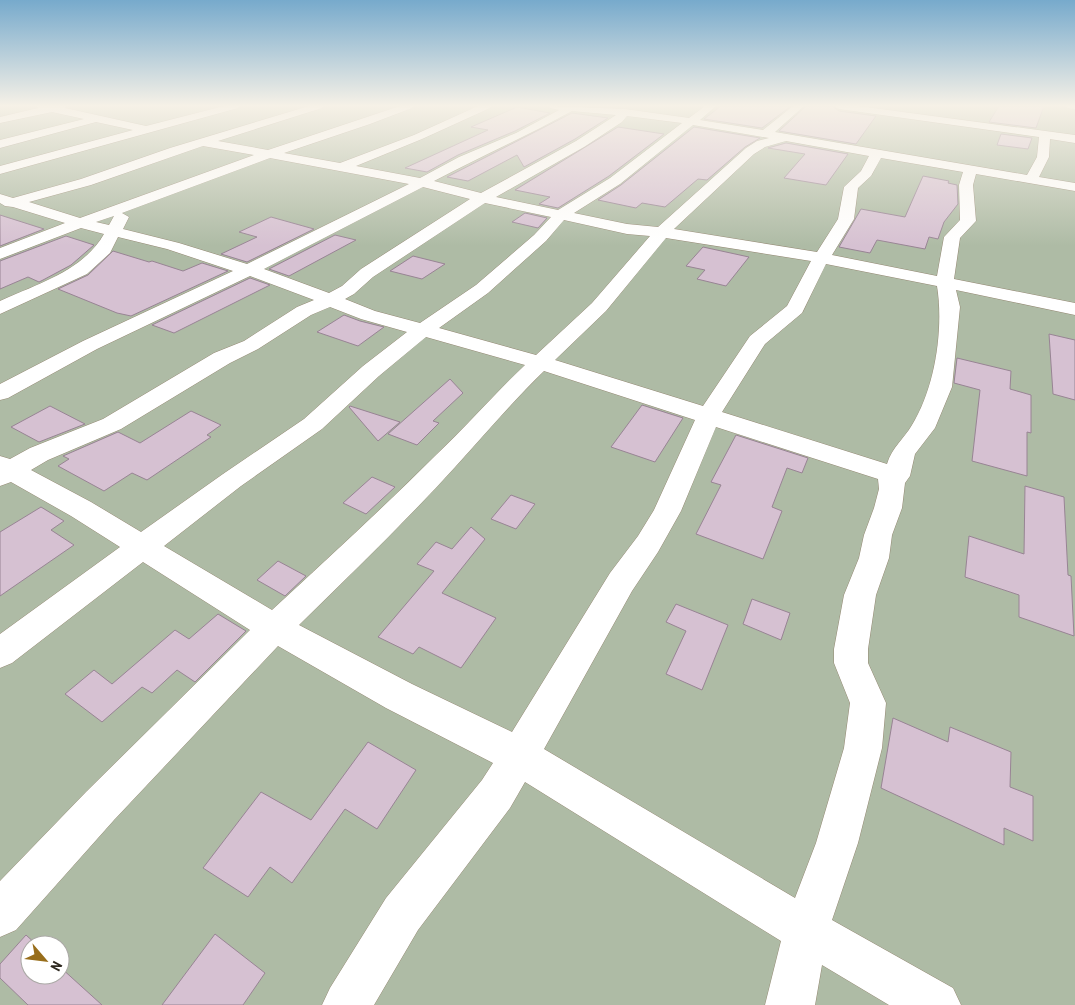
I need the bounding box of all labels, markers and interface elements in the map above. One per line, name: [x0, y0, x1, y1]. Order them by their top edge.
north arrow: [20, 935, 70, 985]
text: N: [47, 959, 66, 974]

